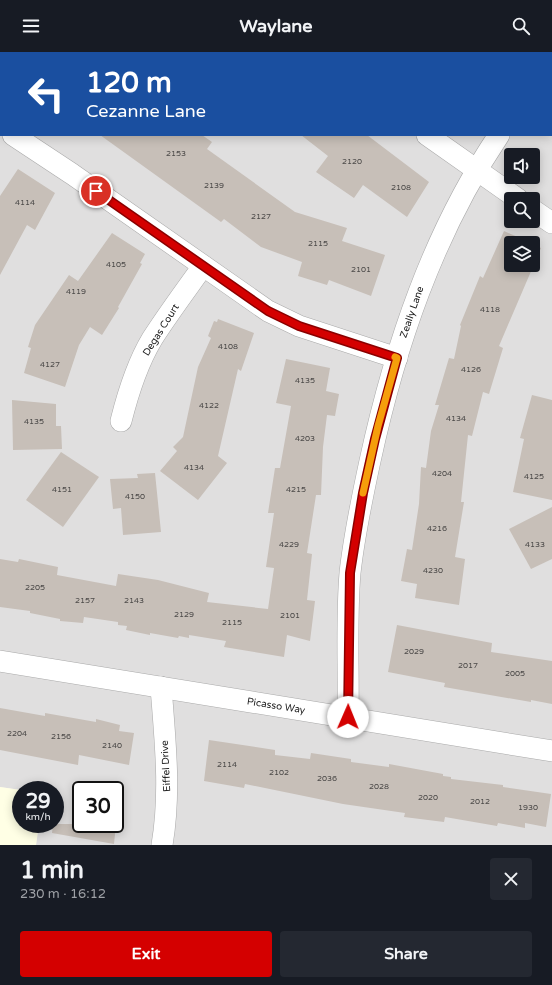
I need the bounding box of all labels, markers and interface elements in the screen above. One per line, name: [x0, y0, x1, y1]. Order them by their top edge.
icon: menu: [20, 15, 42, 37]
text: Waylane: [240, 15, 312, 37]
icon: search: [510, 15, 532, 37]
text: 120 m: [86, 66, 172, 100]
icon: left: [20, 68, 72, 120]
text: Cezanne Lane: [86, 100, 206, 122]
map controls: [504, 148, 540, 272]
button: sound: [504, 148, 540, 184]
house number: 2153: [166, 149, 186, 158]
house number: 2120: [342, 157, 362, 166]
pin: [79, 174, 113, 208]
icon: arrive: [85, 180, 107, 202]
house number: 2139: [204, 181, 224, 190]
house number: 2108: [391, 183, 411, 192]
button: search: [504, 192, 540, 228]
house number: 4114: [15, 198, 35, 207]
house number: 2127: [251, 212, 271, 221]
button: layers: [504, 236, 540, 272]
house number: 2115: [308, 239, 328, 248]
house number: 4105: [106, 260, 126, 269]
house number: 2101: [351, 265, 371, 274]
street label: Zeally Lane: [398, 284, 427, 339]
house number: 4119: [66, 287, 86, 296]
street label: Degas Court: [140, 302, 182, 358]
house number: 4118: [480, 305, 500, 314]
house number: 4108: [218, 342, 238, 351]
house number: 4127: [40, 360, 60, 369]
house number: 4126: [461, 365, 481, 374]
house number: 4135: [295, 376, 315, 385]
house number: 4122: [199, 401, 219, 410]
house number: 4134: [446, 414, 466, 423]
house number: 4135: [24, 417, 44, 426]
house number: 4203: [295, 434, 315, 443]
house number: 4134: [184, 463, 204, 472]
house number: 4204: [432, 469, 452, 478]
house number: 4125: [524, 472, 544, 481]
house number: 4151: [52, 485, 72, 494]
house number: 4215: [286, 485, 306, 494]
house number: 4150: [125, 492, 145, 501]
house number: 4216: [427, 524, 447, 533]
house number: 4229: [279, 540, 299, 549]
house number: 4133: [525, 540, 545, 549]
house number: 4230: [423, 566, 443, 575]
house number: 2205: [25, 583, 45, 592]
house number: 2157: [75, 596, 95, 605]
house number: 2143: [124, 596, 144, 605]
house number: 2129: [174, 610, 194, 619]
house number: 2101: [280, 611, 300, 620]
house number: 2115: [222, 618, 242, 627]
house number: 2029: [404, 647, 424, 656]
house number: 2017: [458, 661, 478, 670]
house number: 2005: [505, 669, 525, 678]
street label: Picasso Way: [246, 695, 307, 717]
position arrow: [327, 696, 369, 738]
house number: 2204: [7, 729, 27, 738]
house number: 2156: [51, 732, 71, 741]
street label: Eiffel Drive: [159, 740, 173, 792]
house number: 2140: [102, 741, 122, 750]
house number: 2114: [217, 760, 237, 769]
house number: 2102: [269, 768, 289, 777]
house number: 2036: [317, 774, 337, 783]
speed limit sign: 30: [72, 781, 124, 833]
house number: 2028: [369, 782, 389, 791]
text: 29: [25, 790, 51, 814]
house number: 2020: [418, 793, 438, 802]
house number: 2012: [470, 797, 490, 806]
house number: 1930: [518, 803, 538, 812]
text: km/h: [25, 811, 51, 823]
text: 1 min: [20, 856, 84, 885]
button: close: [490, 858, 532, 900]
text: 230 m · 16:12: [20, 886, 106, 902]
button: Exit: [20, 931, 272, 977]
button: Share: [280, 931, 532, 977]

